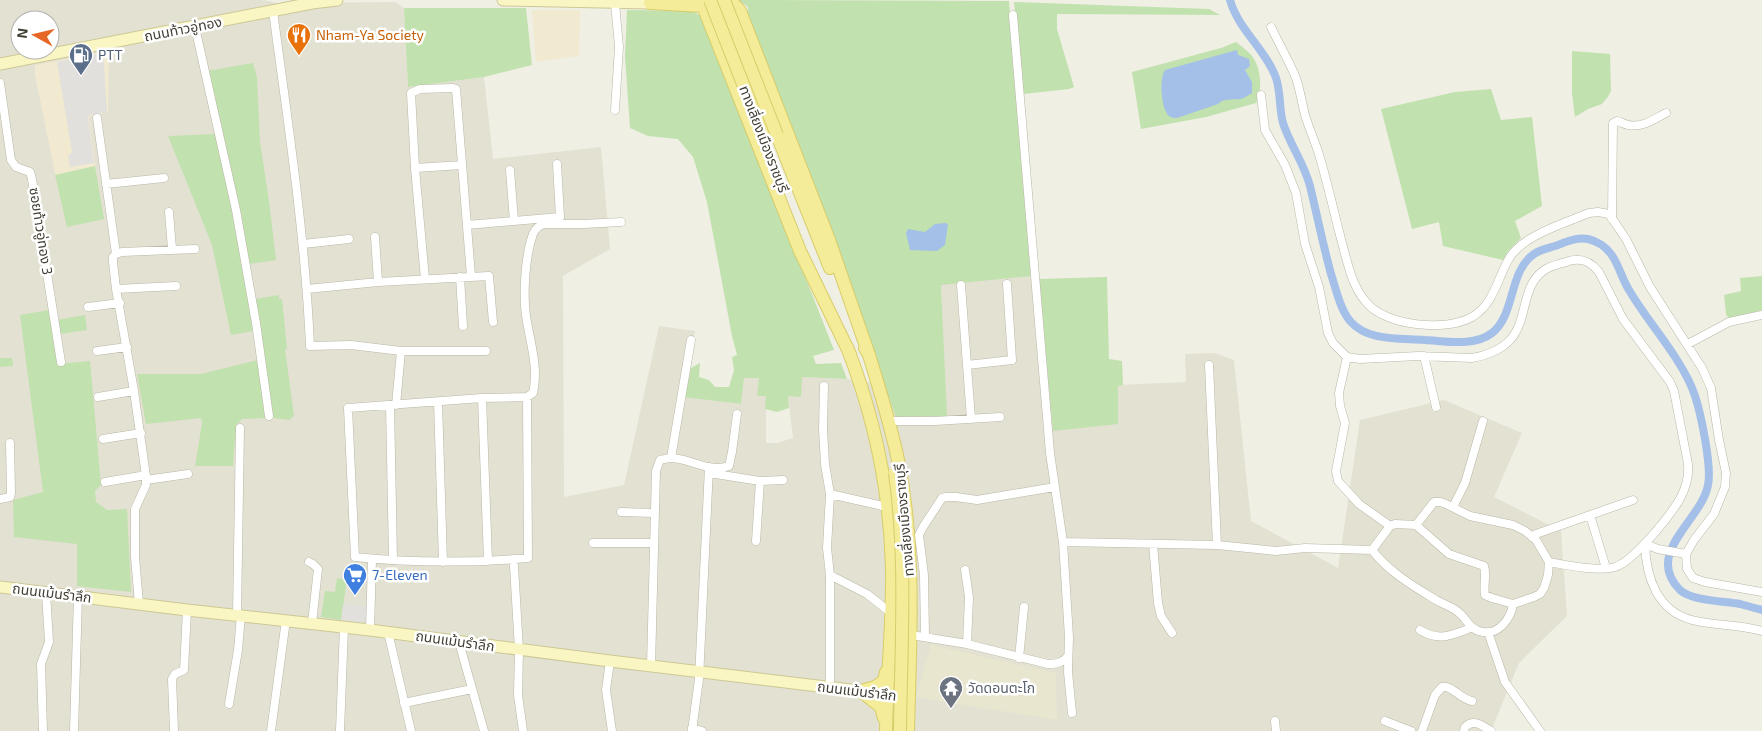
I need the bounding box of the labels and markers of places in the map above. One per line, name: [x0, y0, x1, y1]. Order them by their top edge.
restaurant icon: Nham-Ya Society: [286, 22, 312, 56]
place label: Nham-Ya Society: [316, 26, 424, 43]
fuel station icon: PTT: [68, 42, 94, 76]
place label: PTT: [98, 46, 123, 63]
supermarket icon: 7-Eleven: [342, 562, 368, 596]
place label: 7-Eleven: [372, 566, 428, 583]
temple icon: วัดดอนตะโก: [938, 675, 964, 709]
place label: วัดดอนตะโก: [968, 679, 1035, 696]

